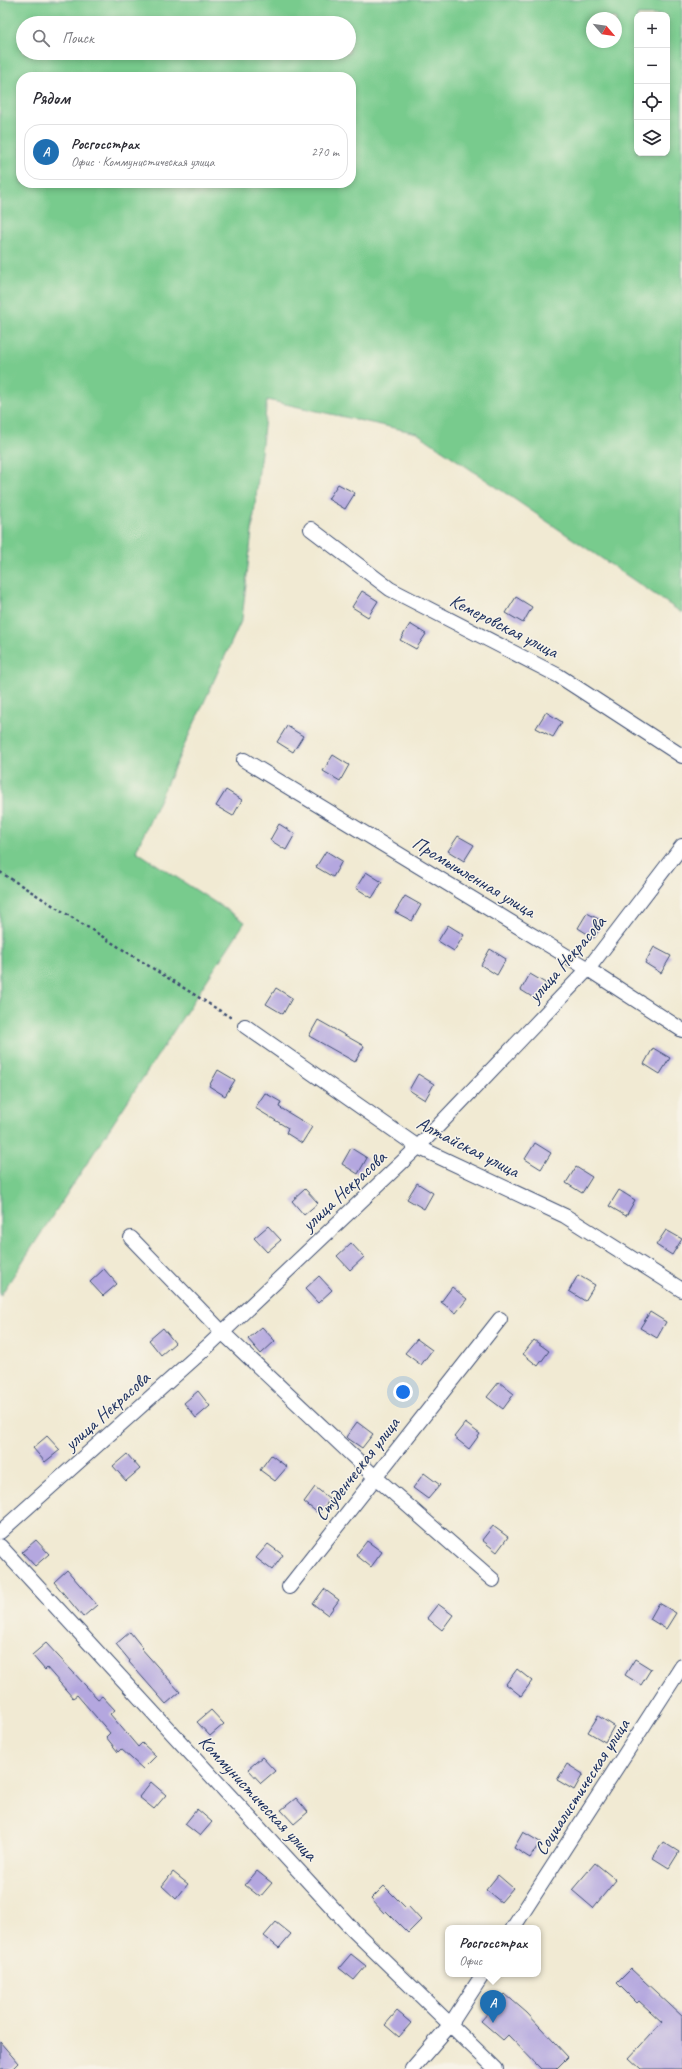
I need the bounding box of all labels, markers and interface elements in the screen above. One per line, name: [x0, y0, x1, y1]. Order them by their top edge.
north arrow: [586, 12, 622, 48]
map controls: [634, 12, 670, 156]
button: +: [634, 12, 670, 48]
search box: [16, 16, 356, 60]
icon: search: [30, 27, 52, 49]
text: Поиск: [62, 29, 94, 48]
button: −: [634, 48, 670, 84]
button: locate: [634, 84, 670, 120]
text: Рядом: [32, 88, 70, 109]
button: layers: [634, 120, 670, 156]
text: Росгосстрах: [71, 135, 139, 154]
text: A: [43, 144, 49, 160]
text: 270 m: [311, 144, 339, 160]
text: Офис · Коммунистическая улица: [71, 154, 214, 170]
street label: Кемеровская улица: [446, 588, 563, 664]
street label: Промышленная улица: [408, 831, 542, 924]
street label: улица Некрасова: [522, 909, 612, 1008]
street label: Алтайская улица: [413, 1111, 524, 1184]
street label: улица Некрасова: [296, 1145, 393, 1237]
street label: улица Некрасова: [58, 1365, 156, 1456]
your location: [393, 1382, 413, 1402]
street label: Студенческая улица: [309, 1411, 406, 1526]
street label: Социалистическая улица: [529, 1713, 636, 1860]
street label: Коммунистическая улица: [193, 1730, 324, 1867]
popup: [445, 1925, 541, 1977]
text: Росгосстрах: [459, 1934, 527, 1953]
text: Офис: [459, 1953, 482, 1969]
pin: A: [480, 1990, 506, 2023]

